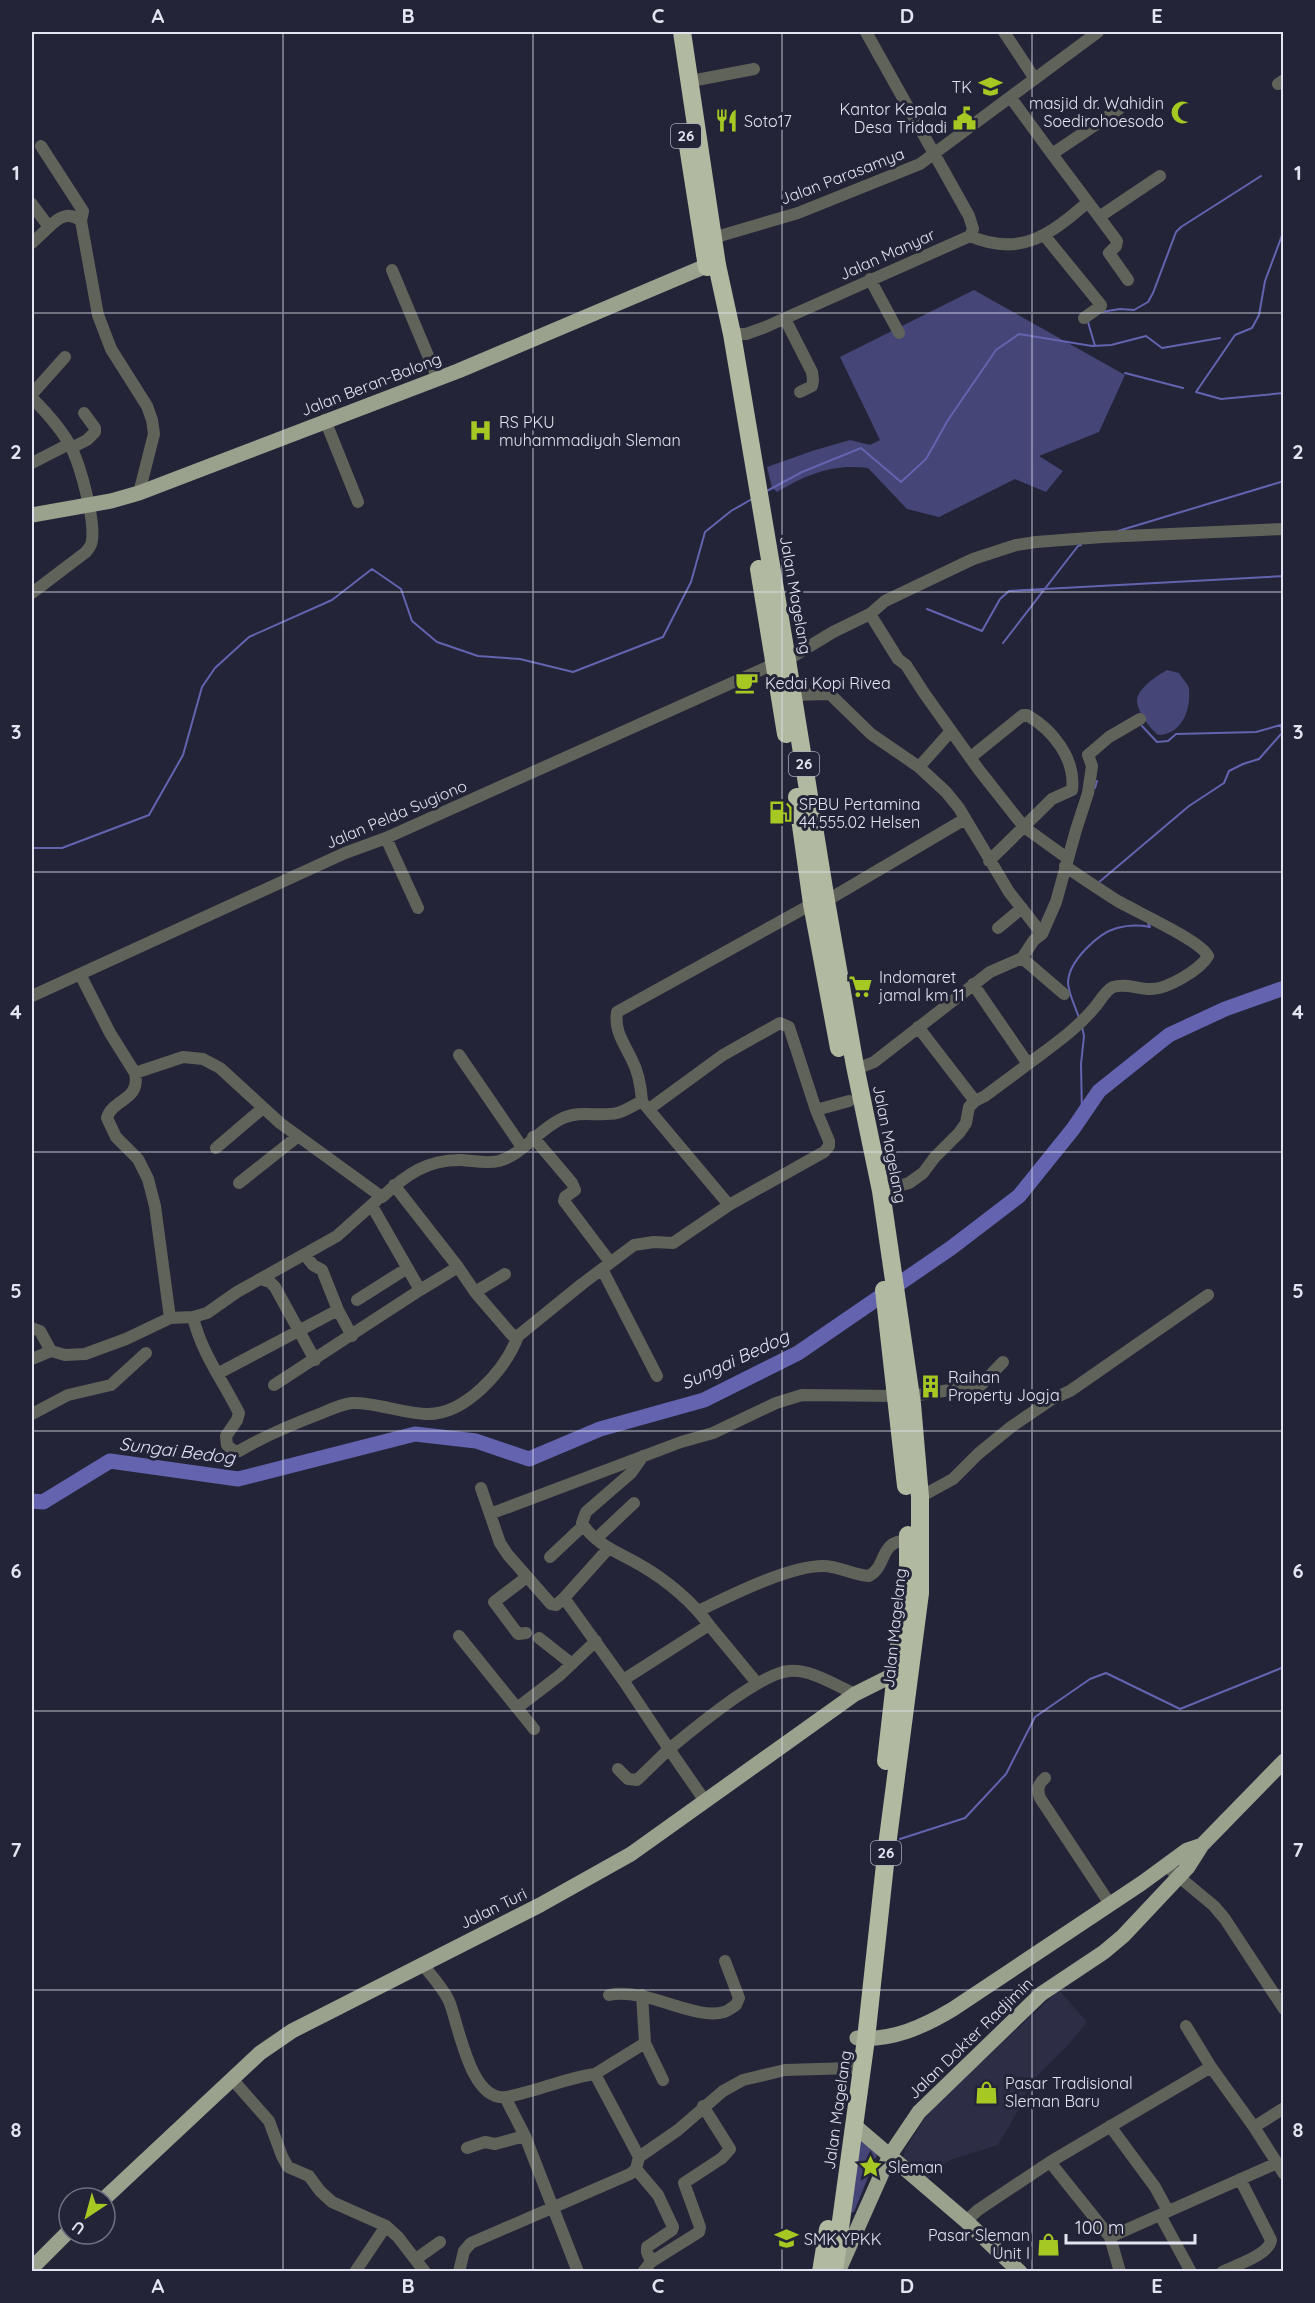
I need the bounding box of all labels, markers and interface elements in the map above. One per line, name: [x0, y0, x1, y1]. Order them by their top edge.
text: A: [152, 3, 165, 28]
text: B: [401, 3, 415, 28]
text: C: [652, 3, 665, 28]
text: D: [900, 3, 914, 28]
text: E: [1151, 3, 1163, 28]
school or university icon: TK: [977, 74, 1003, 100]
place label: TK: [952, 77, 972, 97]
place label: masjid dr. Wahidin Soedirohoesodo: [1029, 93, 1164, 131]
place label: Kantor Kepala Desa Tridadi: [839, 99, 947, 137]
mosque icon: masjid dr. Wahidin Soedirohoesodo: [1169, 99, 1195, 125]
public building icon: Kantor Kepala Desa Tridadi: [952, 105, 978, 131]
restaurant icon: Soto17: [713, 108, 739, 134]
place label: Soto17: [744, 111, 792, 131]
road number: 26: [671, 124, 701, 148]
street label: Jalan Parasamya: [777, 143, 907, 209]
text: 1: [12, 160, 20, 185]
text: 1: [1294, 160, 1302, 185]
street label: Jalan Manyar: [836, 224, 938, 284]
street label: Jalan Beran-Balong: [298, 348, 444, 420]
place label: RS PKU muhammadiyah Sleman: [499, 412, 681, 450]
hospital icon: RS PKU muhammadiyah Sleman: [468, 418, 494, 444]
text: 2: [10, 439, 22, 464]
text: 2: [1292, 439, 1304, 464]
street label: Jalan Magelang: [776, 534, 816, 656]
cafe icon: Kedai Kopi Rivea: [734, 670, 760, 696]
place label: Kedai Kopi Rivea: [765, 673, 891, 693]
text: 3: [11, 719, 21, 744]
text: 3: [1293, 719, 1303, 744]
road number: 26: [789, 752, 819, 776]
street label: Jalan Pelda Sugiono: [322, 775, 470, 853]
place label: SPBU Pertamina 44.555.02 Helsen: [799, 794, 920, 832]
fuel station icon: SPBU Pertamina 44.555.02 Helsen: [768, 800, 794, 826]
place label: Indomaret jamal km 11: [878, 967, 965, 1005]
supermarket icon: Indomaret jamal km 11: [848, 973, 874, 999]
text: 4: [10, 999, 22, 1024]
text: 4: [1292, 999, 1304, 1024]
street label: Jalan Magelang: [869, 1083, 911, 1205]
text: 5: [10, 1278, 22, 1303]
text: 5: [1292, 1278, 1304, 1303]
water label: Sungai Bedog: [677, 1324, 794, 1395]
place label: Raihan Property Jogja: [948, 1367, 1060, 1405]
building icon: Raihan Property Jogja: [917, 1373, 943, 1399]
water label: Sungai Bedog: [118, 1432, 238, 1469]
text: 6: [10, 1558, 22, 1583]
text: 6: [1292, 1558, 1304, 1583]
street label: Jalan Magelang: [878, 1567, 910, 1689]
text: 7: [11, 1837, 22, 1862]
text: 7: [1293, 1837, 1304, 1862]
road number: 26: [871, 1841, 901, 1865]
street label: Jalan Turi: [456, 1883, 530, 1933]
street label: Jalan Dokter Radjimin: [903, 1973, 1037, 2103]
street label: Jalan Magelang: [819, 2049, 855, 2171]
place label: Pasar Tradisional Sleman Baru: [1005, 2073, 1133, 2111]
shop icon: Pasar Tradisional Sleman Baru: [974, 2079, 1000, 2105]
text: 8: [11, 2117, 22, 2142]
text: 8: [1293, 2117, 1304, 2142]
place icon: Sleman: [857, 2154, 883, 2180]
place label: Sleman: [888, 2157, 943, 2177]
north arrow: [57, 2186, 117, 2246]
scale bar: [1066, 2207, 1195, 2245]
text: 100 m: [1075, 2216, 1124, 2239]
text: U: [68, 2217, 89, 2240]
place label: Pasar Sleman Unit I: [928, 2225, 1030, 2263]
school or university icon: SMK YPKK: [773, 2226, 799, 2252]
place label: SMK YPKK: [804, 2229, 882, 2249]
shop icon: Pasar Sleman Unit I: [1035, 2231, 1061, 2257]
text: A: [152, 2273, 165, 2298]
text: B: [401, 2273, 415, 2298]
text: C: [652, 2273, 665, 2298]
text: D: [900, 2273, 914, 2298]
text: E: [1151, 2273, 1163, 2298]

